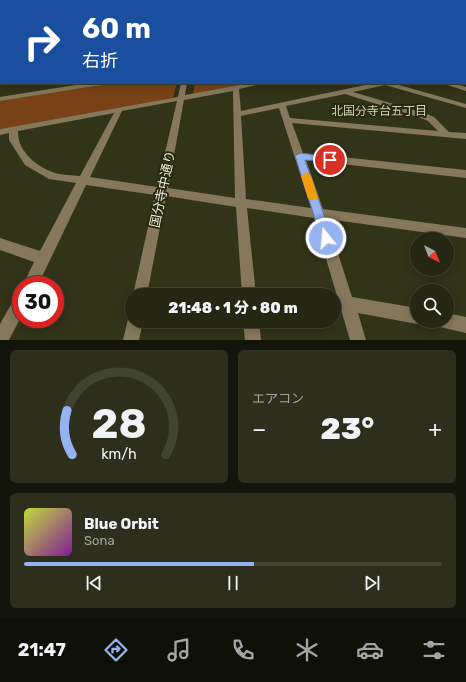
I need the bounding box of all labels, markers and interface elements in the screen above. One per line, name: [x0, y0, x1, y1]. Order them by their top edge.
text: 60 m: [82, 12, 151, 45]
icon: right: [16, 16, 68, 68]
text: 右折: [82, 50, 118, 72]
district label: 北国分寺台五丁目: [331, 104, 427, 118]
pin: [313, 143, 347, 177]
street label: 国分寺中通り: [147, 149, 178, 229]
icon: arrive: [319, 149, 341, 171]
position arrow: [305, 217, 347, 259]
north arrow: [410, 232, 454, 276]
map controls: [410, 232, 454, 328]
speed limit sign: 30: [12, 276, 64, 328]
button: search: [410, 284, 454, 328]
text: 21:48 · 1 分 · 80 m: [168, 299, 298, 317]
text: エアコン: [252, 391, 304, 406]
text: 28: [91, 398, 147, 447]
text: 23°: [321, 411, 374, 447]
text: −: [252, 416, 266, 443]
text: +: [428, 416, 442, 443]
text: km/h: [101, 445, 137, 462]
text: Blue Orbit: [84, 515, 159, 533]
text: Sona: [84, 533, 115, 548]
icon: previous: [83, 572, 105, 594]
icon: pause: [222, 572, 244, 594]
icon: next: [361, 572, 383, 594]
icon: directions: [102, 636, 130, 664]
icon: music: [165, 636, 193, 664]
icon: phone: [229, 636, 257, 664]
icon: climate: [293, 636, 321, 664]
icon: car: [356, 636, 384, 664]
icon: filters: [420, 636, 448, 664]
text: 21:47: [18, 639, 66, 661]

